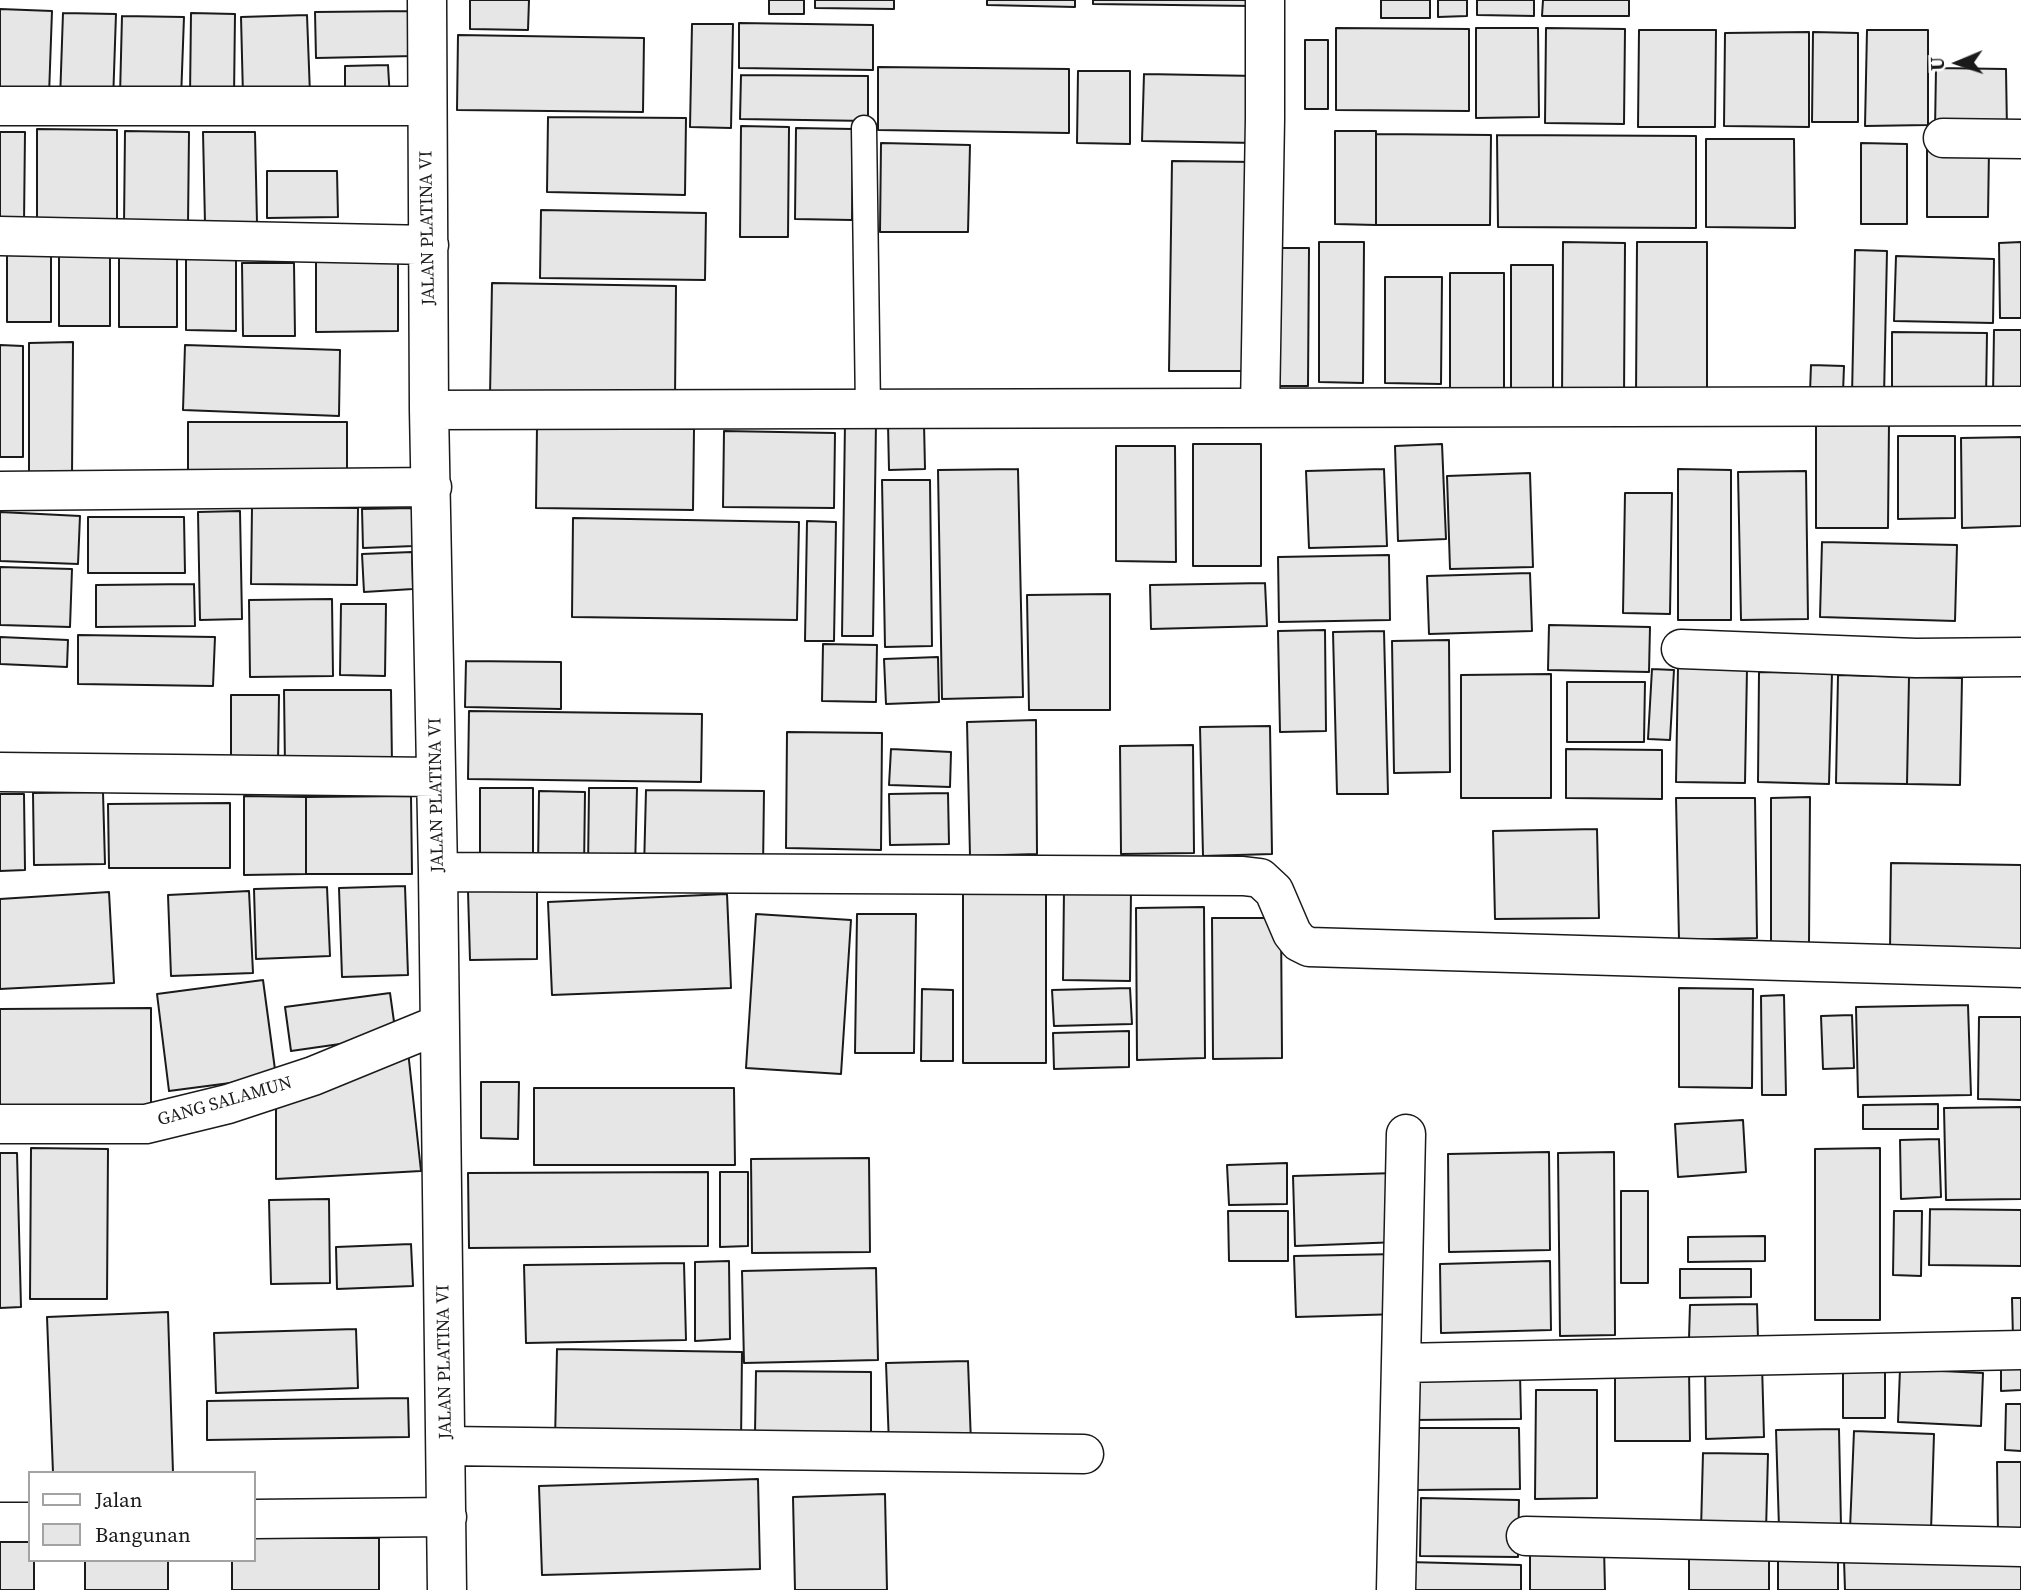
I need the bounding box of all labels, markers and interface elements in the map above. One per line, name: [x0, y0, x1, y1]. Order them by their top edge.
north arrow: [1923, 28, 1993, 98]
text: U: [1924, 56, 1950, 71]
street label: JALAN PLATINA VI: [416, 150, 440, 306]
street label: JALAN PLATINA VI: [425, 717, 449, 873]
street label: GANG SALAMUN: [155, 1073, 295, 1131]
street label: JALAN PLATINA VI: [433, 1284, 457, 1440]
legend: [28, 1471, 256, 1562]
text: Jalan: [95, 1485, 142, 1514]
text: Bangunan: [95, 1520, 191, 1549]

